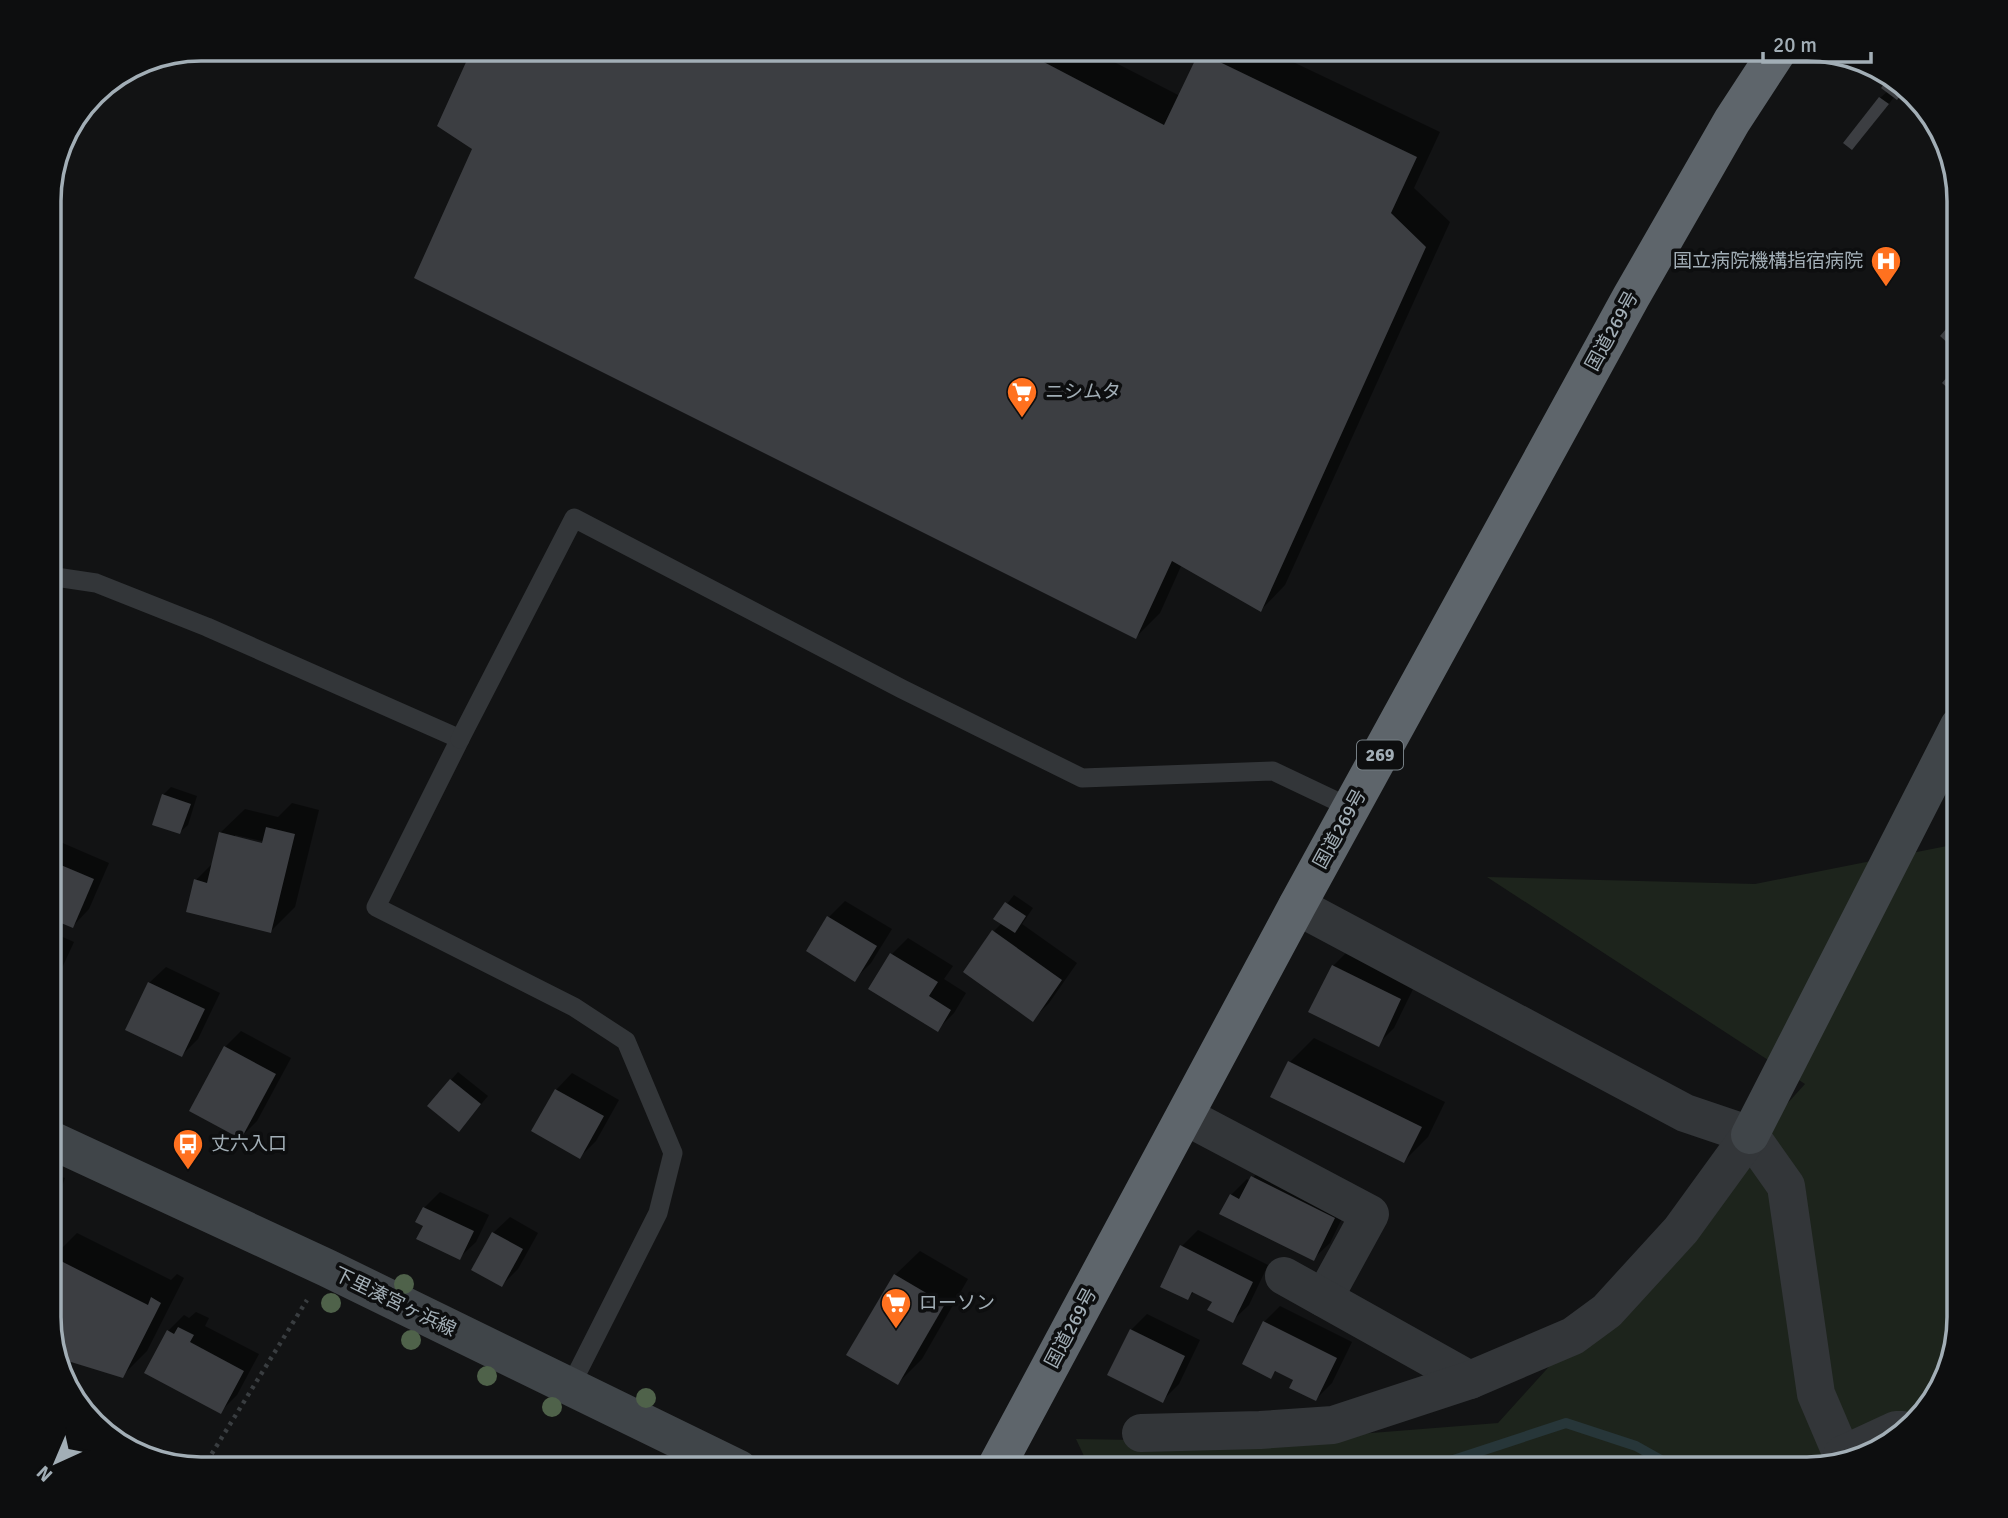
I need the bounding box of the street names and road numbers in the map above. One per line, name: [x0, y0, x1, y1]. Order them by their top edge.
street label: 国道269号: [1580, 287, 1644, 375]
road number: 269: [1357, 740, 1403, 770]
street label: 国道269号: [1308, 785, 1372, 873]
street label: 下里湊宮ヶ浜線: [330, 1262, 460, 1342]
street label: 国道269号: [1040, 1284, 1102, 1372]

